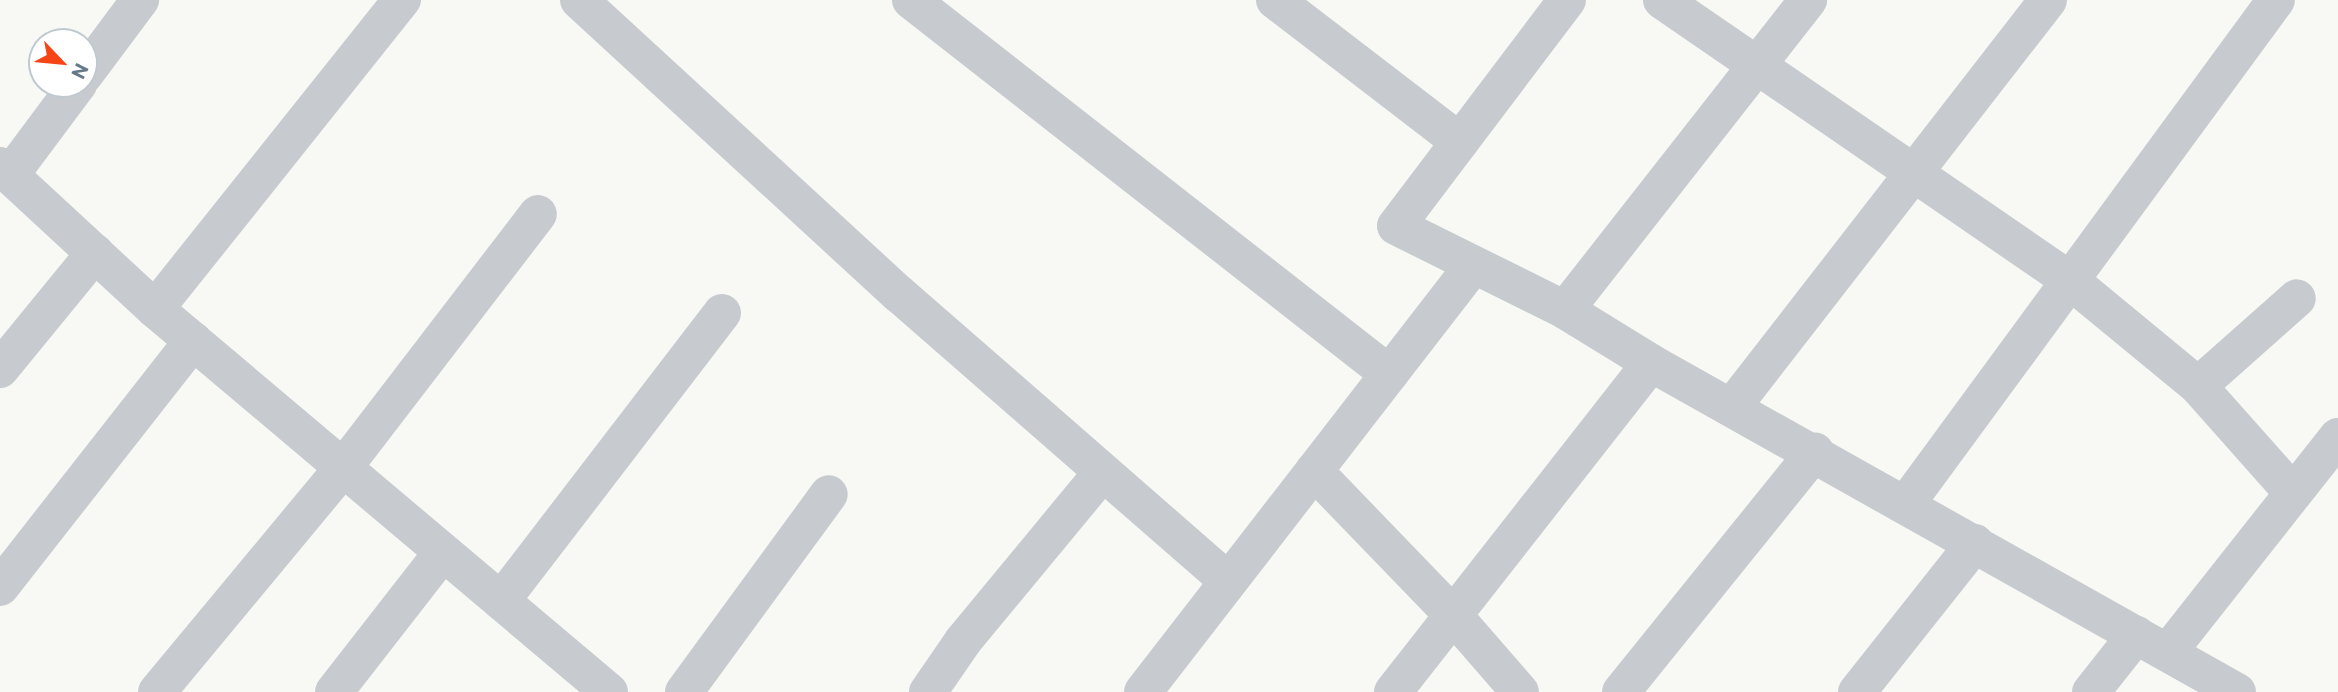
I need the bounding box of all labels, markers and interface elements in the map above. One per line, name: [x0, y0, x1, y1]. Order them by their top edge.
north arrow: [28, 28, 98, 98]
text: N: [67, 60, 94, 83]

